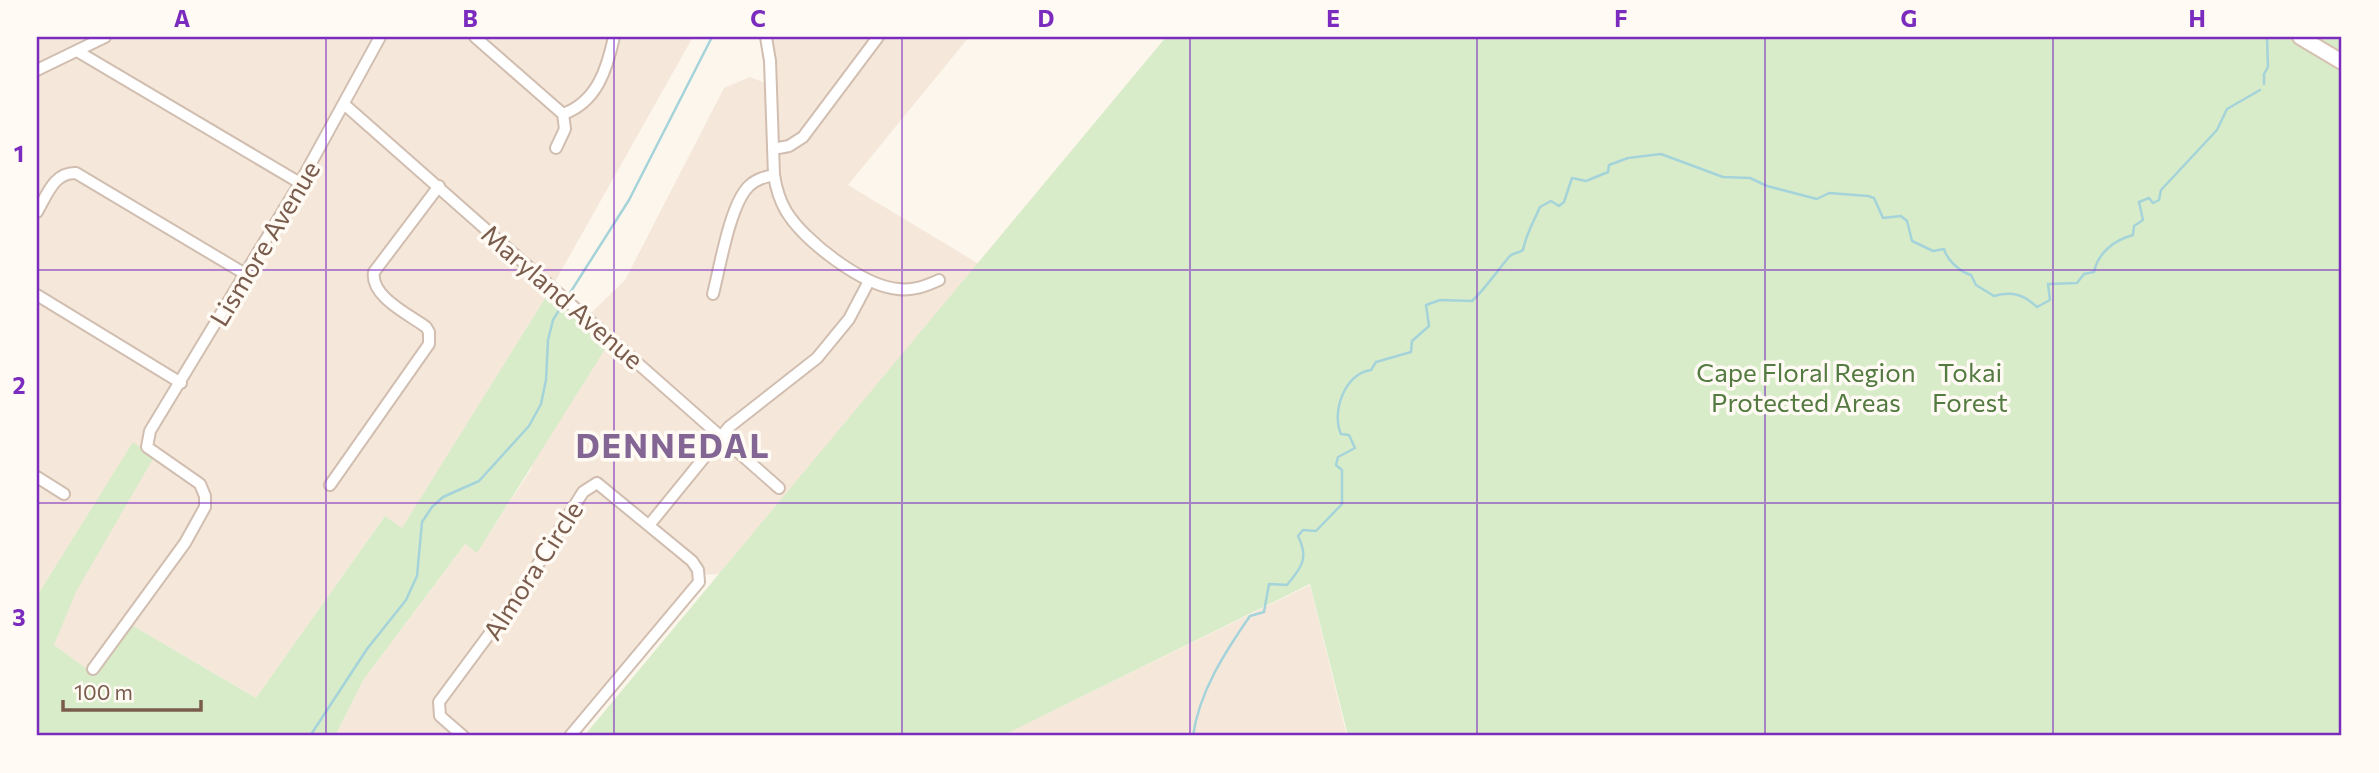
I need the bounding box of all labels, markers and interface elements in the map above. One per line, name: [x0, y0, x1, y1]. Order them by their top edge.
text: A: [174, 4, 191, 32]
text: B: [462, 4, 478, 32]
text: C: [750, 4, 766, 32]
text: D: [1038, 4, 1055, 32]
text: E: [1326, 4, 1340, 32]
text: F: [1614, 4, 1628, 32]
text: G: [1901, 4, 1917, 32]
text: H: [2188, 4, 2206, 32]
text: 1: [14, 139, 24, 167]
street label: Lismore Avenue: [203, 155, 325, 331]
street label: Maryland Avenue: [476, 217, 650, 375]
park label: Cape Floral Region Protected Areas: [1696, 356, 1916, 417]
park label: Tokai Forest: [1932, 356, 2008, 417]
text: 2: [12, 371, 26, 399]
district label: DENNEDAL: [575, 424, 771, 465]
street label: Almora Circle: [476, 495, 588, 645]
text: 3: [12, 603, 26, 631]
scale bar: [63, 668, 201, 712]
text: 100 m: [74, 679, 133, 704]

